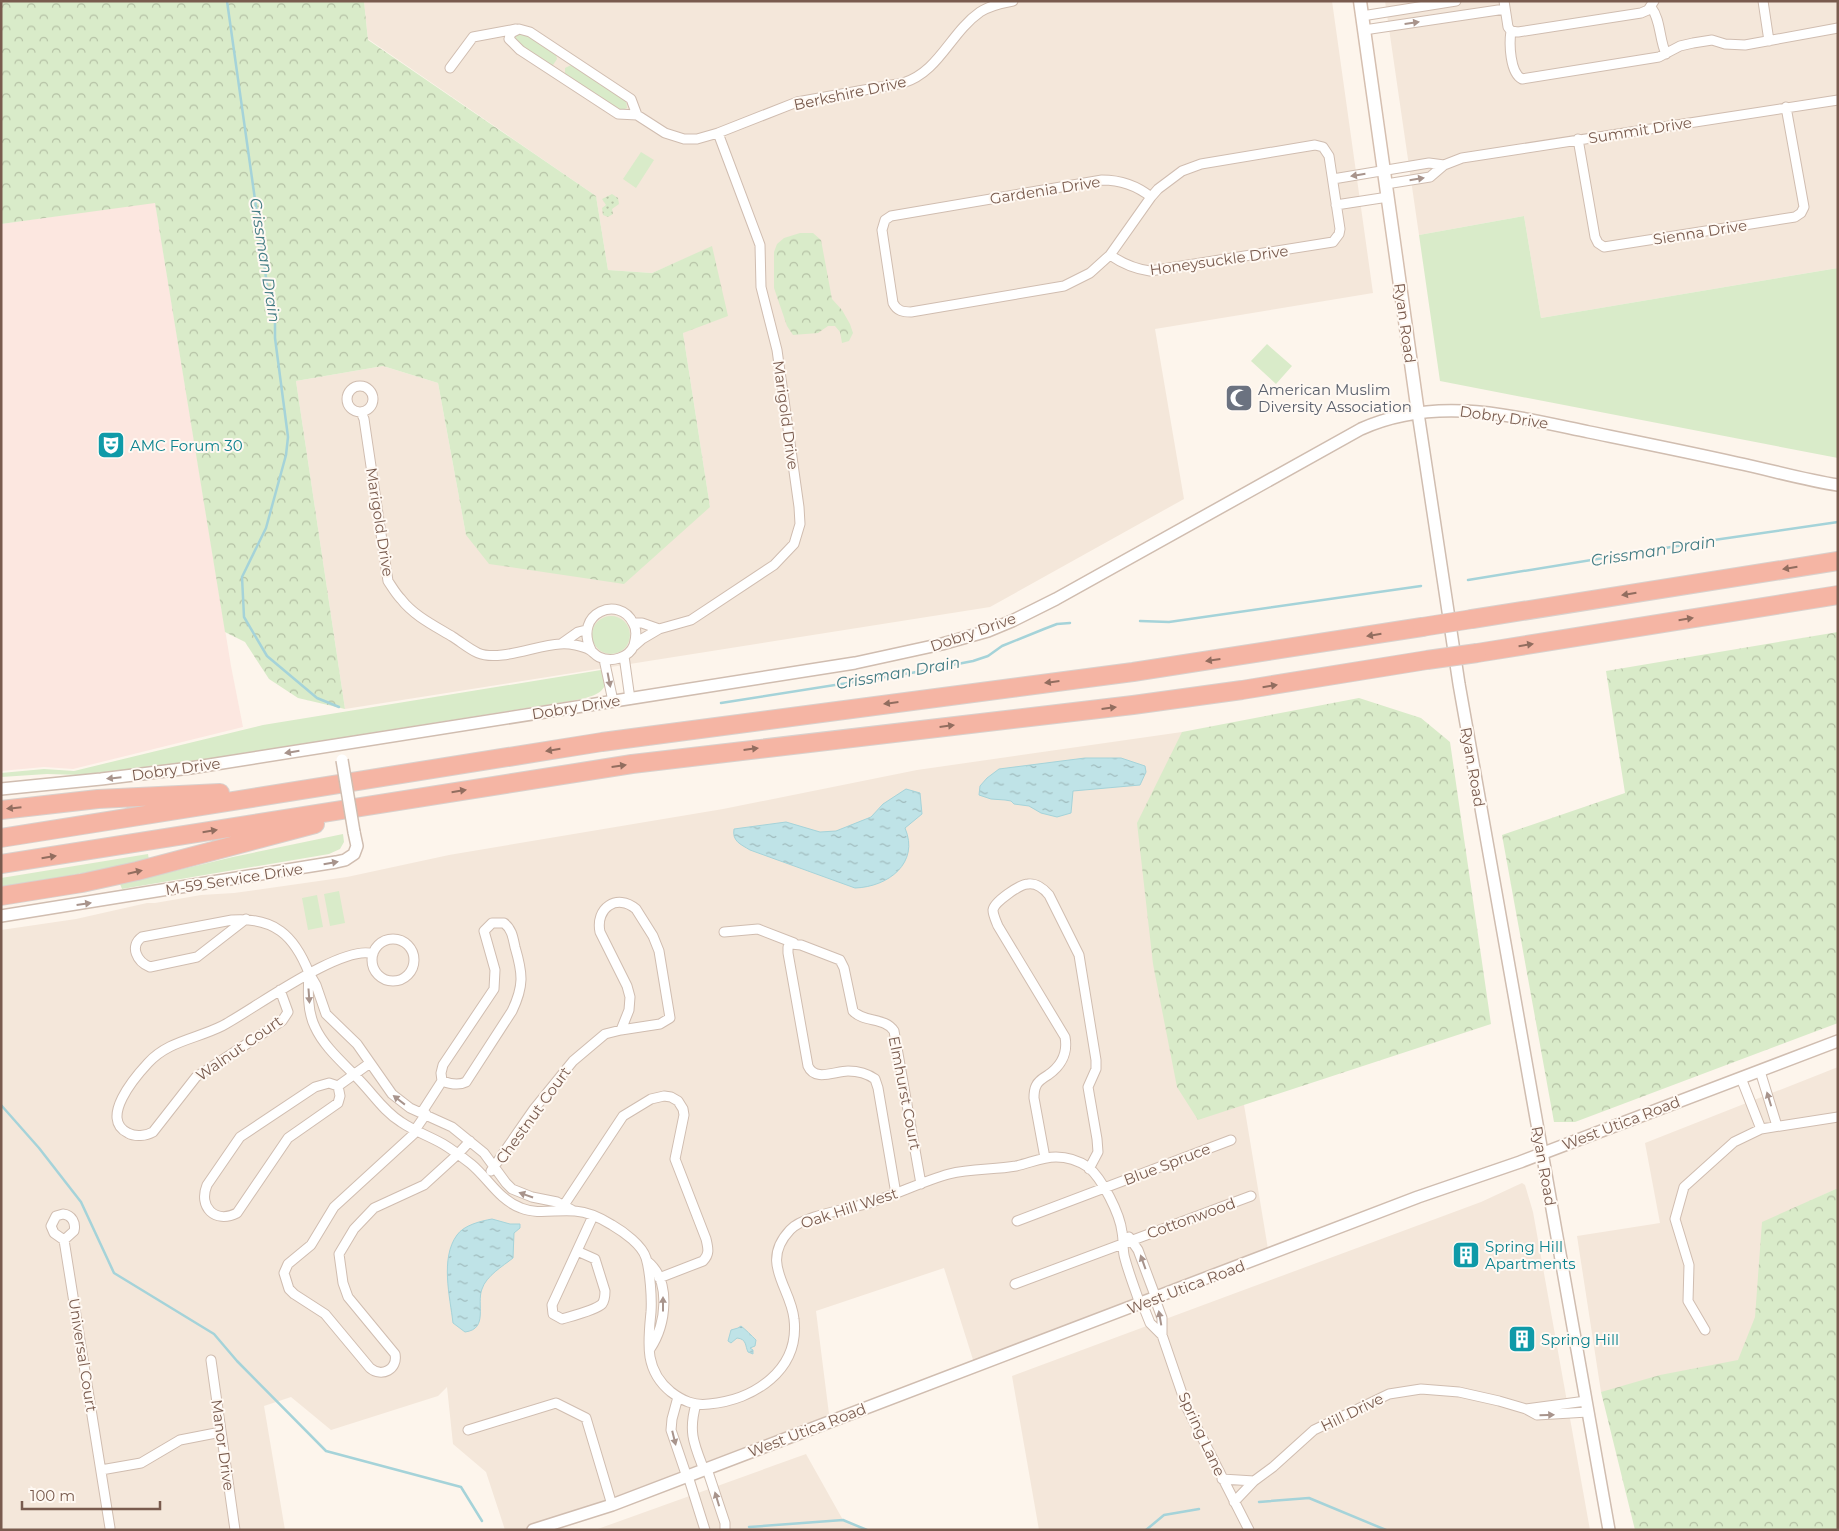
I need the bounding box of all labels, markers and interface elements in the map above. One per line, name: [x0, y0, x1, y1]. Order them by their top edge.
one-way arrow: [1404, 18, 1420, 26]
street label: Berkshire Drive: [792, 72, 908, 114]
street label: Summit Drive: [1587, 112, 1693, 148]
one-way arrow: [1350, 171, 1366, 179]
street label: Gardenia Drive: [988, 172, 1102, 208]
one-way arrow: [1409, 175, 1425, 183]
water label: Crissman Drain: [246, 196, 284, 324]
street label: Sienna Drive: [1652, 215, 1748, 249]
street label: Honeysuckle Drive: [1148, 241, 1290, 279]
street label: Ryan Road: [1390, 282, 1420, 364]
street label: Marigold Drive: [769, 359, 803, 471]
place label: American Muslim Diversity Association: [1258, 380, 1412, 416]
mosque icon: American Muslim Diversity Association: [1224, 383, 1254, 413]
street label: Dobry Drive: [1458, 401, 1550, 433]
theatre icon: AMC Forum 30: [96, 430, 126, 460]
place label: AMC Forum 30: [130, 436, 243, 455]
street label: Marigold Drive: [362, 466, 398, 578]
water label: Crissman Drain: [1589, 532, 1717, 570]
one-way arrow: [1781, 565, 1797, 573]
one-way arrow: [1621, 590, 1637, 598]
street label: Dobry Drive: [928, 608, 1018, 656]
one-way arrow: [1678, 615, 1694, 623]
one-way arrow: [1365, 631, 1381, 639]
one-way arrow: [1518, 641, 1534, 649]
water label: Crissman Drain: [834, 653, 962, 693]
one-way arrow: [1205, 656, 1221, 664]
one-way arrow: [605, 672, 613, 688]
one-way arrow: [1044, 678, 1060, 686]
one-way arrow: [1262, 681, 1278, 689]
street label: Dobry Drive: [530, 691, 622, 723]
one-way arrow: [883, 699, 899, 707]
one-way arrow: [1101, 704, 1117, 712]
one-way arrow: [940, 722, 956, 730]
street label: Ryan Road: [1457, 726, 1489, 808]
one-way arrow: [743, 745, 759, 753]
one-way arrow: [545, 746, 561, 754]
one-way arrow: [284, 748, 300, 756]
street label: Dobry Drive: [130, 753, 222, 785]
one-way arrow: [612, 762, 628, 770]
one-way arrow: [106, 774, 122, 782]
one-way arrow: [451, 787, 467, 795]
one-way arrow: [6, 804, 22, 812]
one-way arrow: [202, 827, 218, 835]
one-way arrow: [42, 852, 58, 860]
street label: M-59 Service Drive: [164, 859, 304, 899]
one-way arrow: [323, 859, 339, 867]
one-way arrow: [128, 868, 143, 876]
one-way arrow: [76, 900, 92, 908]
one-way arrow: [305, 988, 313, 1004]
street label: Walnut Court: [192, 1011, 286, 1085]
street label: Elmhurst Court: [885, 1034, 925, 1152]
street label: Chestnut Court: [491, 1063, 575, 1167]
one-way arrow: [1764, 1091, 1772, 1106]
street label: West Utica Road: [1559, 1092, 1683, 1154]
one-way arrow: [393, 1094, 406, 1105]
street label: Ryan Road: [1528, 1125, 1560, 1207]
street label: Blue Spruce: [1121, 1139, 1213, 1189]
street label: Oak Hill West: [798, 1183, 900, 1233]
one-way arrow: [519, 1191, 534, 1198]
street label: Cottonwood: [1144, 1193, 1238, 1243]
place label: Spring Hill Apartments: [1485, 1237, 1576, 1273]
building icon: Spring Hill Apartments: [1451, 1240, 1481, 1270]
one-way arrow: [1139, 1255, 1146, 1270]
street label: West Utica Road: [1124, 1256, 1248, 1318]
one-way arrow: [659, 1295, 667, 1311]
street label: Universal Court: [65, 1297, 101, 1413]
one-way arrow: [1156, 1309, 1164, 1325]
building icon: Spring Hill: [1507, 1324, 1537, 1354]
place label: Spring Hill: [1541, 1330, 1619, 1349]
street label: Spring Lane: [1174, 1389, 1230, 1479]
street label: Hill Drive: [1317, 1389, 1387, 1435]
street label: Manor Drive: [207, 1398, 239, 1492]
street label: West Utica Road: [745, 1399, 869, 1461]
one-way arrow: [1540, 1411, 1556, 1419]
one-way arrow: [670, 1430, 678, 1445]
scale bar: [22, 1478, 160, 1510]
text: 100 m: [30, 1486, 75, 1505]
one-way arrow: [713, 1491, 721, 1506]

